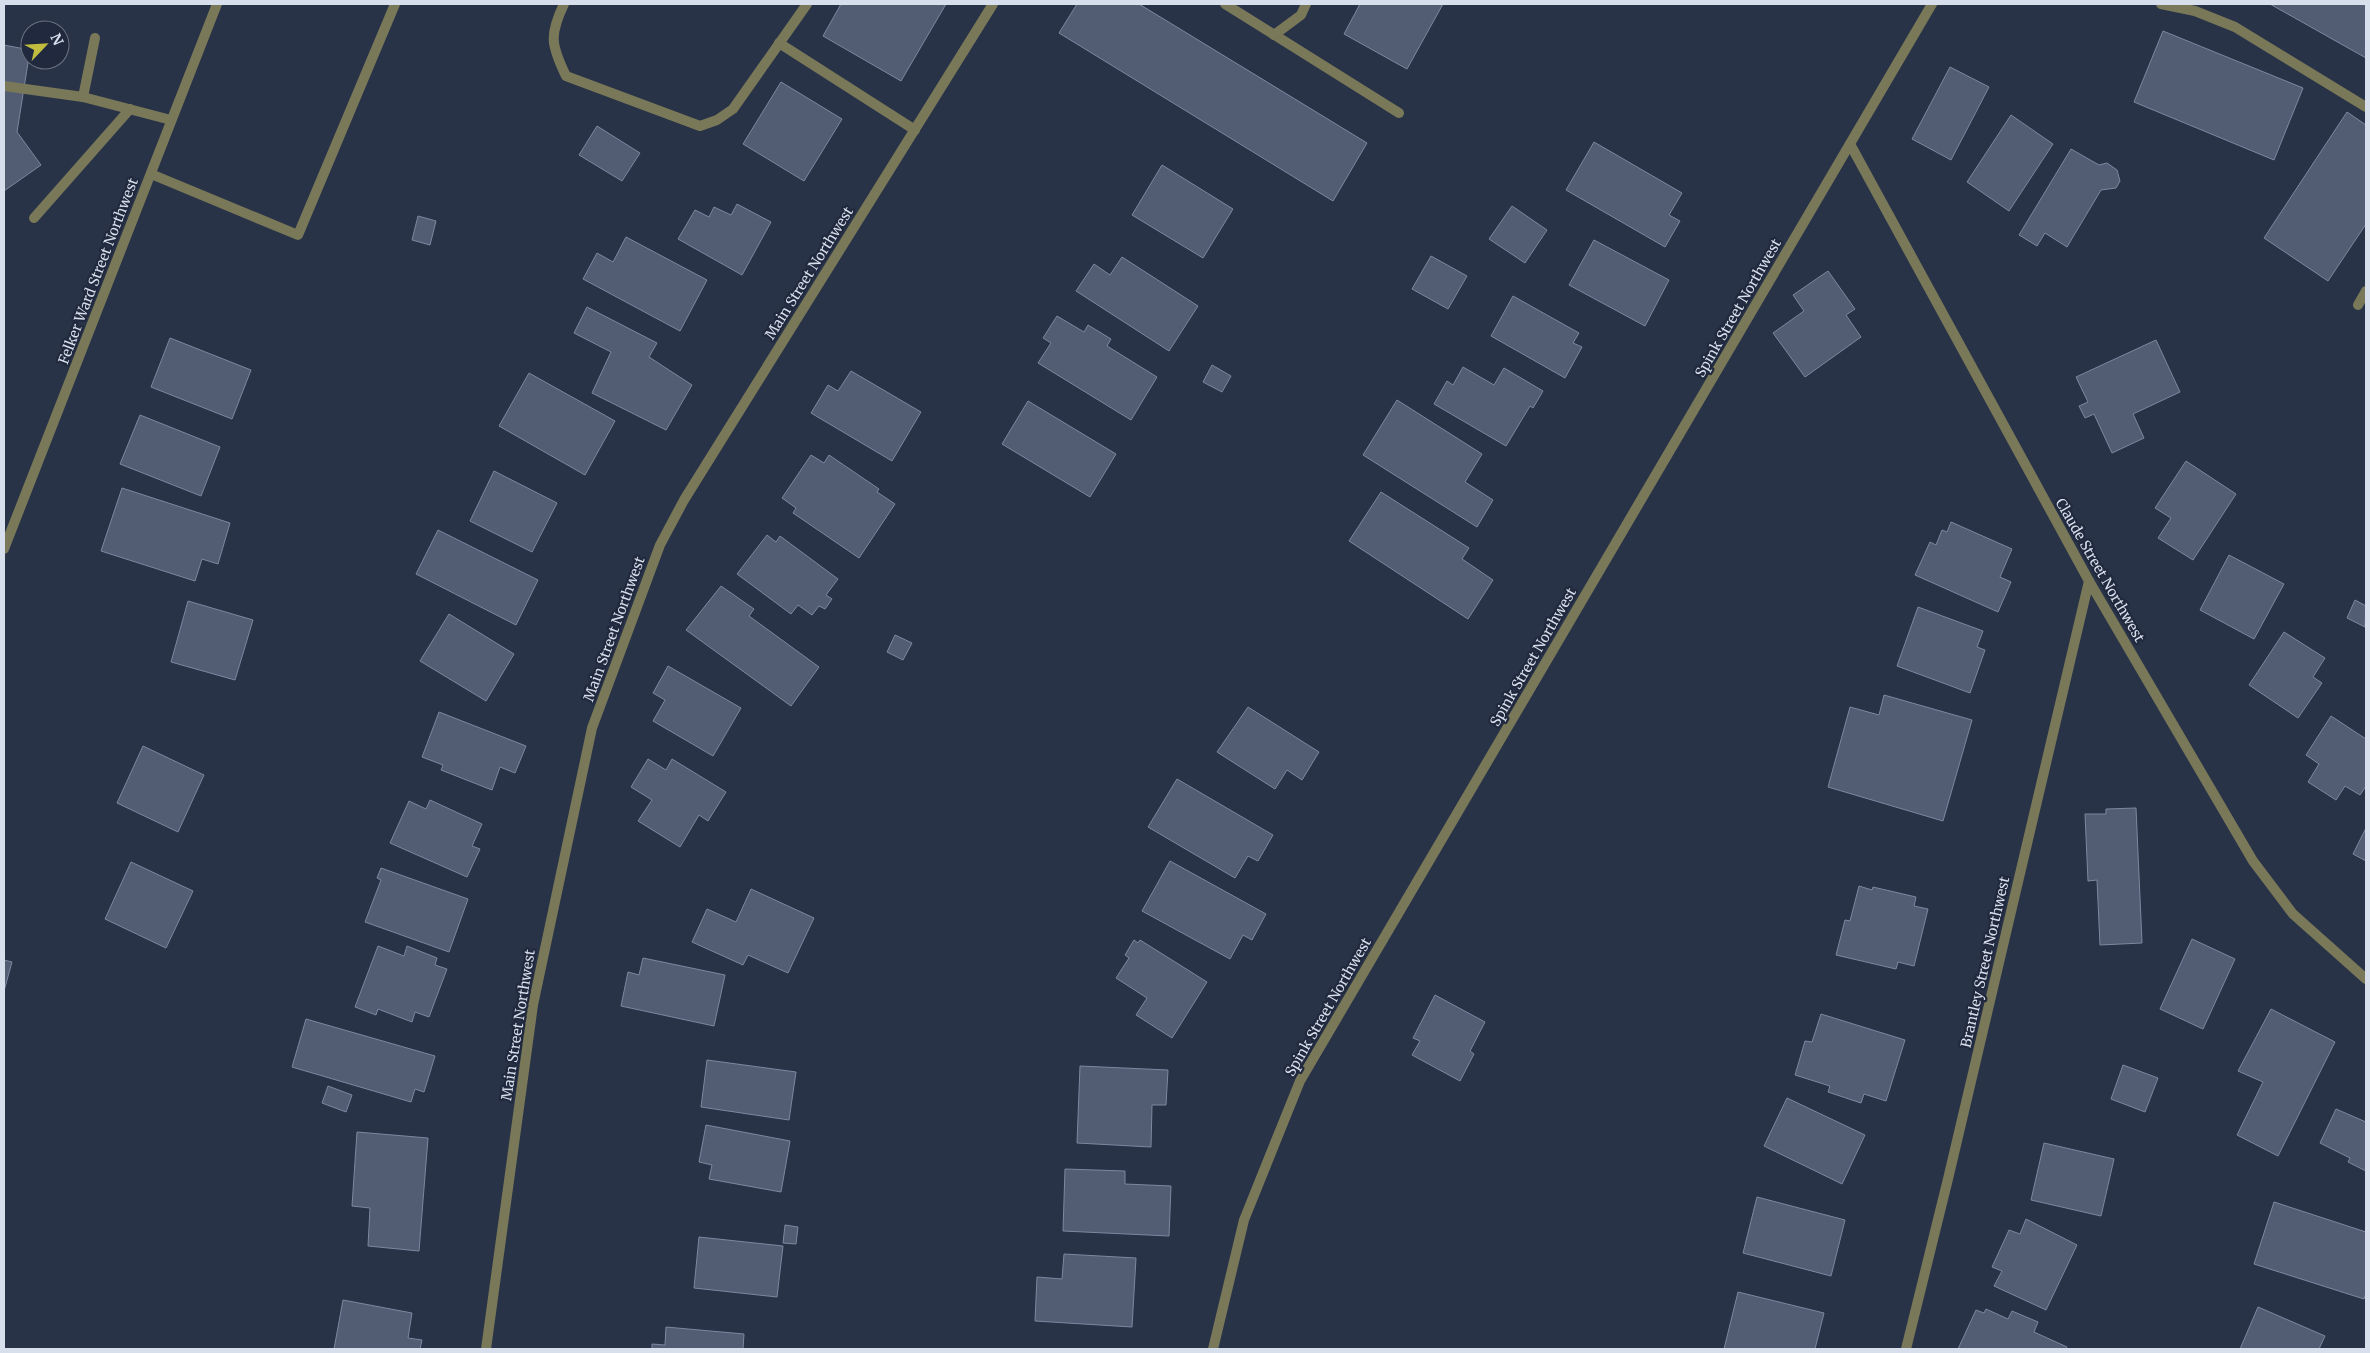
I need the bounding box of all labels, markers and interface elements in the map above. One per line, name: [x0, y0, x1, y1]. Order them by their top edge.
north arrow: [20, 20, 70, 70]
text: N: [46, 31, 67, 48]
street label: Felker Ward Street Northwest: [54, 175, 142, 367]
street label: Main Street Northwest: [761, 203, 857, 343]
street label: Spink Street Northwest: [1691, 235, 1785, 381]
street label: Claude Street Northwest: [2051, 495, 2149, 646]
street label: Main Street Northwest: [579, 554, 649, 704]
street label: Spink Street Northwest: [1486, 584, 1580, 730]
street label: Brantley Street Northwest: [1957, 874, 2014, 1049]
street label: Spink Street Northwest: [1281, 934, 1375, 1080]
street label: Main Street Northwest: [497, 948, 539, 1102]

